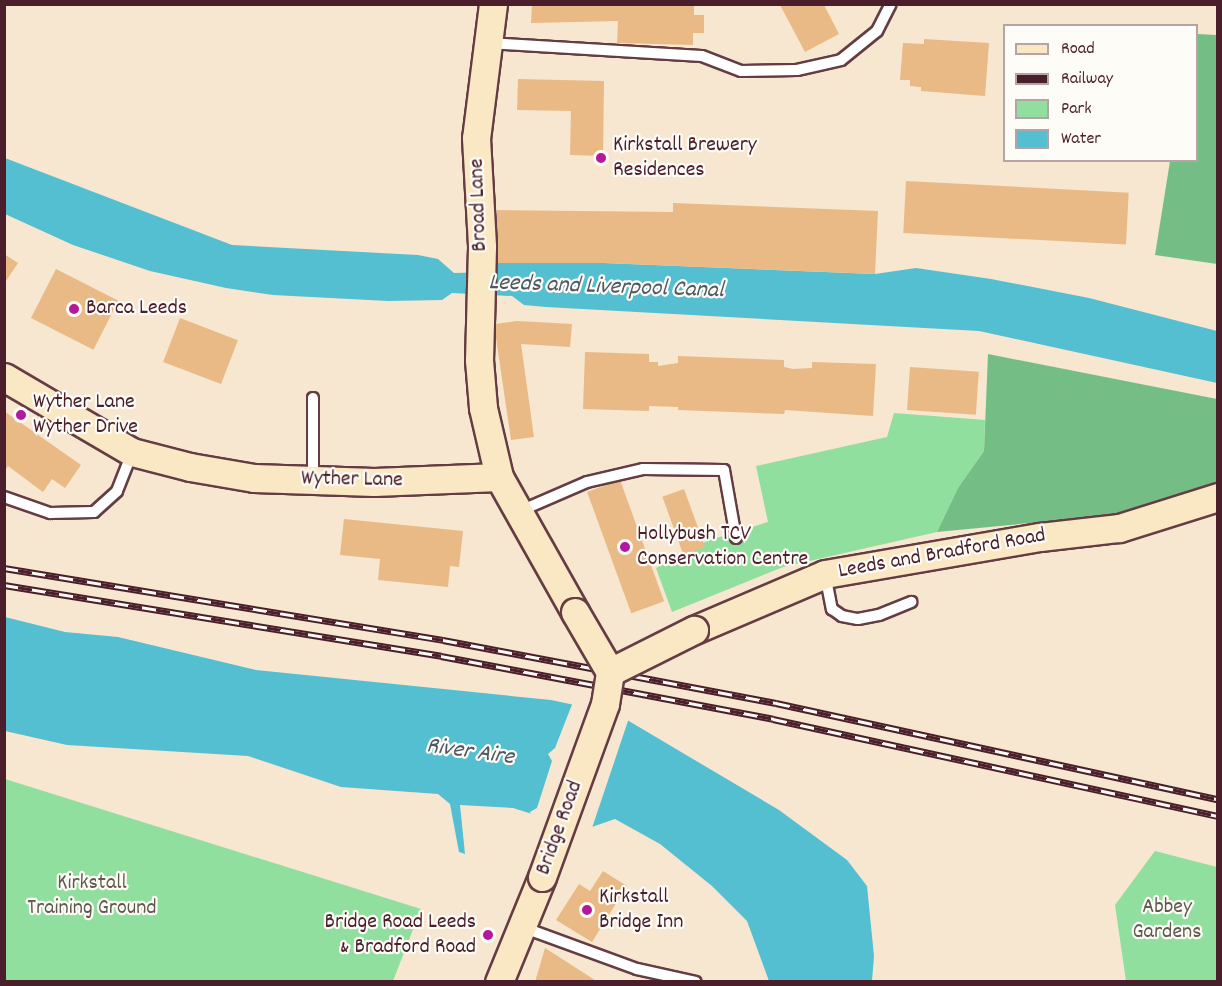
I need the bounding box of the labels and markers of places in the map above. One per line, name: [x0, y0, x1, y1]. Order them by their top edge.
place label: Kirkstall Brewery Residences: [613, 132, 757, 184]
marker: Kirkstall Brewery Residences: [594, 151, 608, 165]
place label: Barca Leeds: [86, 296, 187, 322]
marker: Barca Leeds: [67, 302, 81, 316]
place label: Wyther Lane Wyther Drive: [33, 389, 138, 440]
marker: Wyther Lane Wyther Drive: [14, 408, 28, 422]
place label: Hollybush TCV Conservation Centre: [637, 521, 808, 572]
marker: Hollybush TCV Conservation Centre: [618, 540, 632, 554]
place label: Kirkstall Bridge Inn: [599, 884, 683, 936]
marker: Kirkstall Bridge Inn: [580, 903, 594, 917]
place label: Bridge Road Leeds & Bradford Road: [325, 909, 476, 960]
marker: Bridge Road Leeds & Bradford Road: [481, 928, 495, 942]

